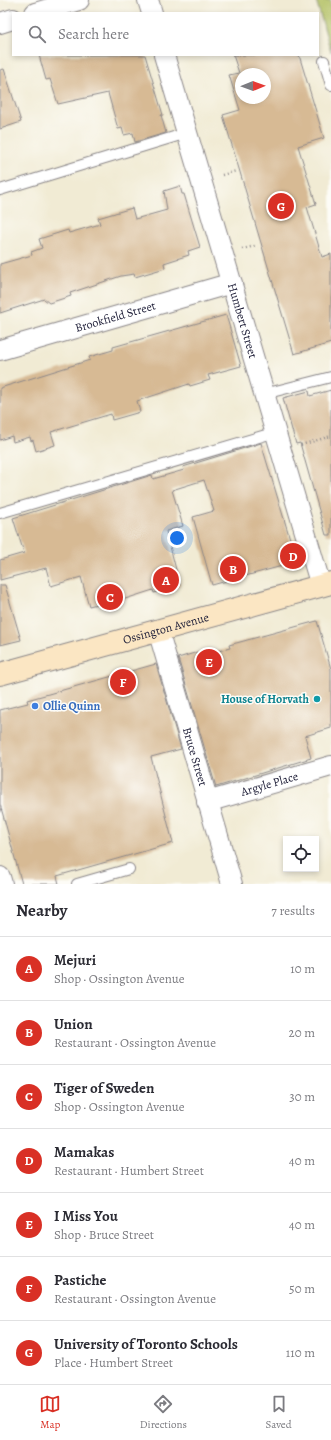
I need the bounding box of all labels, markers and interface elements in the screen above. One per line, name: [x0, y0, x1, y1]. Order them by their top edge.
search box: [12, 12, 319, 56]
icon: search: [26, 23, 48, 45]
text: Search here: [58, 24, 129, 44]
north arrow: [235, 68, 271, 104]
pin: G: [268, 191, 294, 221]
street label: Humbert Street: [224, 281, 261, 360]
street label: Brookfield Street: [73, 297, 158, 336]
your location: [167, 528, 187, 548]
pin: D: [280, 541, 306, 571]
pin: B: [220, 554, 246, 584]
pin: A: [153, 565, 179, 595]
pin: C: [97, 582, 123, 612]
street label: Ossington Avenue: [121, 609, 211, 648]
pin: E: [196, 647, 222, 677]
pin: F: [110, 667, 136, 697]
place label: House of Horvath: [221, 691, 309, 707]
marker: House of Horvath: [312, 694, 322, 704]
place label: Ollie Quinn: [43, 698, 101, 714]
marker: Ollie Quinn: [30, 701, 40, 711]
street label: Bruce Street: [179, 725, 211, 788]
street label: Argyle Place: [238, 768, 300, 800]
map controls: [283, 836, 319, 872]
button: locate: [283, 836, 319, 872]
text: Nearby: [16, 899, 67, 922]
text: 7 results: [271, 902, 315, 919]
text: Mejuri: [54, 950, 96, 970]
text: A: [25, 960, 33, 977]
text: 10 m: [290, 960, 315, 977]
text: Shop · Ossington Avenue: [54, 970, 185, 987]
text: Union: [54, 1014, 93, 1034]
text: B: [25, 1024, 33, 1041]
text: 20 m: [289, 1024, 315, 1041]
text: Restaurant · Ossington Avenue: [54, 1034, 216, 1051]
text: Tiger of Sweden: [54, 1078, 154, 1098]
text: C: [25, 1088, 33, 1105]
text: 30 m: [289, 1088, 315, 1105]
text: Shop · Ossington Avenue: [54, 1098, 185, 1115]
text: Mamakas: [54, 1142, 114, 1162]
text: D: [24, 1152, 34, 1169]
text: 40 m: [289, 1152, 315, 1169]
text: Restaurant · Humbert Street: [54, 1162, 204, 1179]
text: I Miss You: [54, 1206, 118, 1226]
text: E: [25, 1216, 33, 1233]
text: 40 m: [289, 1216, 315, 1233]
text: Shop · Bruce Street: [54, 1226, 154, 1243]
text: Pastiche: [54, 1270, 107, 1290]
text: F: [26, 1280, 32, 1297]
text: 50 m: [289, 1280, 315, 1297]
text: Restaurant · Ossington Avenue: [54, 1290, 216, 1307]
text: University of Toronto Schools: [54, 1334, 238, 1354]
text: G: [25, 1344, 33, 1361]
text: 110 m: [286, 1344, 315, 1361]
text: Place · Humbert Street: [54, 1354, 173, 1371]
tab: Map: [39, 1393, 61, 1432]
tab: Directions: [140, 1393, 187, 1432]
tab: Saved: [266, 1393, 292, 1432]

